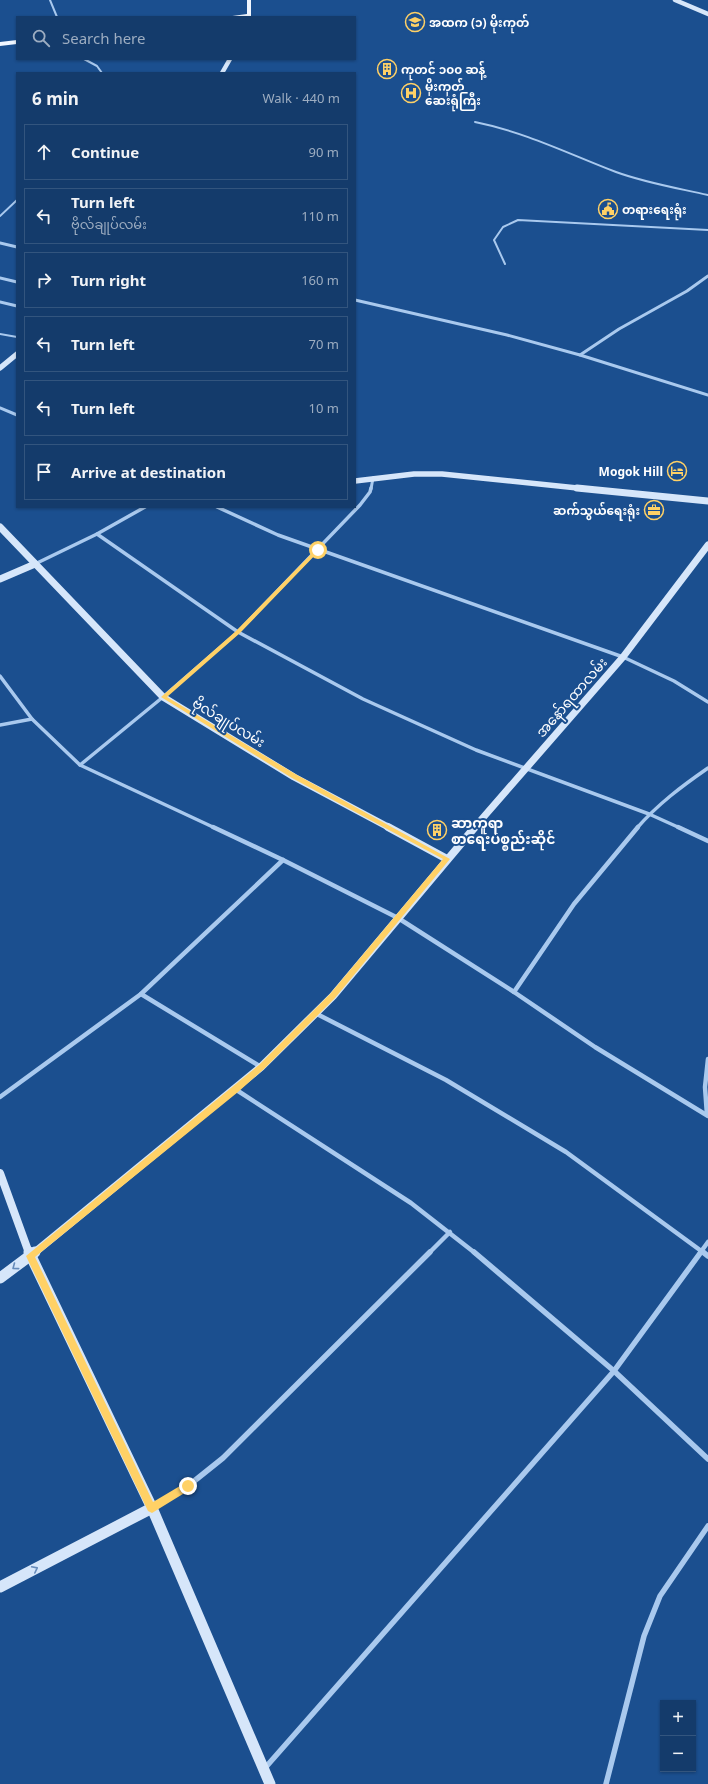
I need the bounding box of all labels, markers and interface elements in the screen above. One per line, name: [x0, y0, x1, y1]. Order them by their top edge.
school or university icon: အထက (၁) မိုးကုတ်: [404, 11, 426, 33]
place label: အထက (၁) မိုးကုတ်: [429, 13, 529, 34]
search box: [16, 16, 356, 60]
icon: search: [30, 27, 52, 49]
text: Search here: [62, 28, 145, 48]
building icon: ကုတင် ၁၀၀ ဆန့်: [376, 58, 398, 80]
place label: ကုတင် ၁၀၀ ဆန့်: [401, 60, 487, 81]
place label: မိုးကုတ်‌ ‌ဆေးရုံကြီး: [425, 77, 481, 112]
hospital icon: မိုးကုတ်‌ ‌ဆေးရုံကြီး: [400, 82, 422, 104]
text: 6 min: [32, 87, 79, 110]
text: Walk · 440 m: [262, 89, 340, 107]
icon: ahead: [33, 141, 55, 163]
text: Continue: [71, 142, 139, 162]
text: 90 m: [309, 143, 339, 161]
text: Turn left: [71, 192, 135, 212]
public building icon: တရားရေးရုံး: [597, 198, 619, 220]
place label: တရားရေးရုံး: [622, 201, 687, 221]
icon: left: [33, 205, 55, 227]
text: 110 m: [301, 207, 339, 225]
text: ဗိုလ်‌ချုပ်‌လမ်း: [71, 215, 147, 233]
icon: right: [33, 269, 55, 291]
text: Turn right: [71, 270, 146, 290]
text: 160 m: [301, 271, 339, 289]
icon: left: [33, 333, 55, 355]
text: Turn left: [71, 334, 135, 354]
text: 70 m: [309, 335, 339, 353]
icon: left: [33, 397, 55, 419]
text: Turn left: [71, 398, 135, 418]
text: 10 m: [309, 399, 339, 417]
hotel icon: Mogok Hill: [666, 460, 688, 482]
icon: arrive: [33, 461, 55, 483]
text: Arrive at destination: [71, 462, 226, 482]
place label: Mogok Hill: [599, 463, 663, 480]
office icon: ဆက်သွယ်ရေးရုံး: [643, 499, 665, 521]
place label: ဆက်သွယ်ရေးရုံး: [553, 501, 640, 522]
route start: [309, 541, 327, 559]
street label: အ‌နော်‌ရထာလမ်း: [531, 653, 613, 743]
street label: ဗိုလ်‌ချုပ်‌လမ်း: [188, 693, 269, 754]
place label: ဆာကူရာ စာရေးပစ္စည်းဆိုင်: [451, 813, 555, 851]
building icon: ဆာကူရာ စာရေးပစ္စည်းဆိုင်: [426, 819, 448, 841]
one-way arrow: [12, 1262, 19, 1270]
route end: [179, 1477, 197, 1495]
one-way arrow: [30, 1566, 38, 1574]
map controls: [660, 1700, 696, 1772]
button: +: [660, 1700, 696, 1736]
button: −: [660, 1736, 696, 1772]

